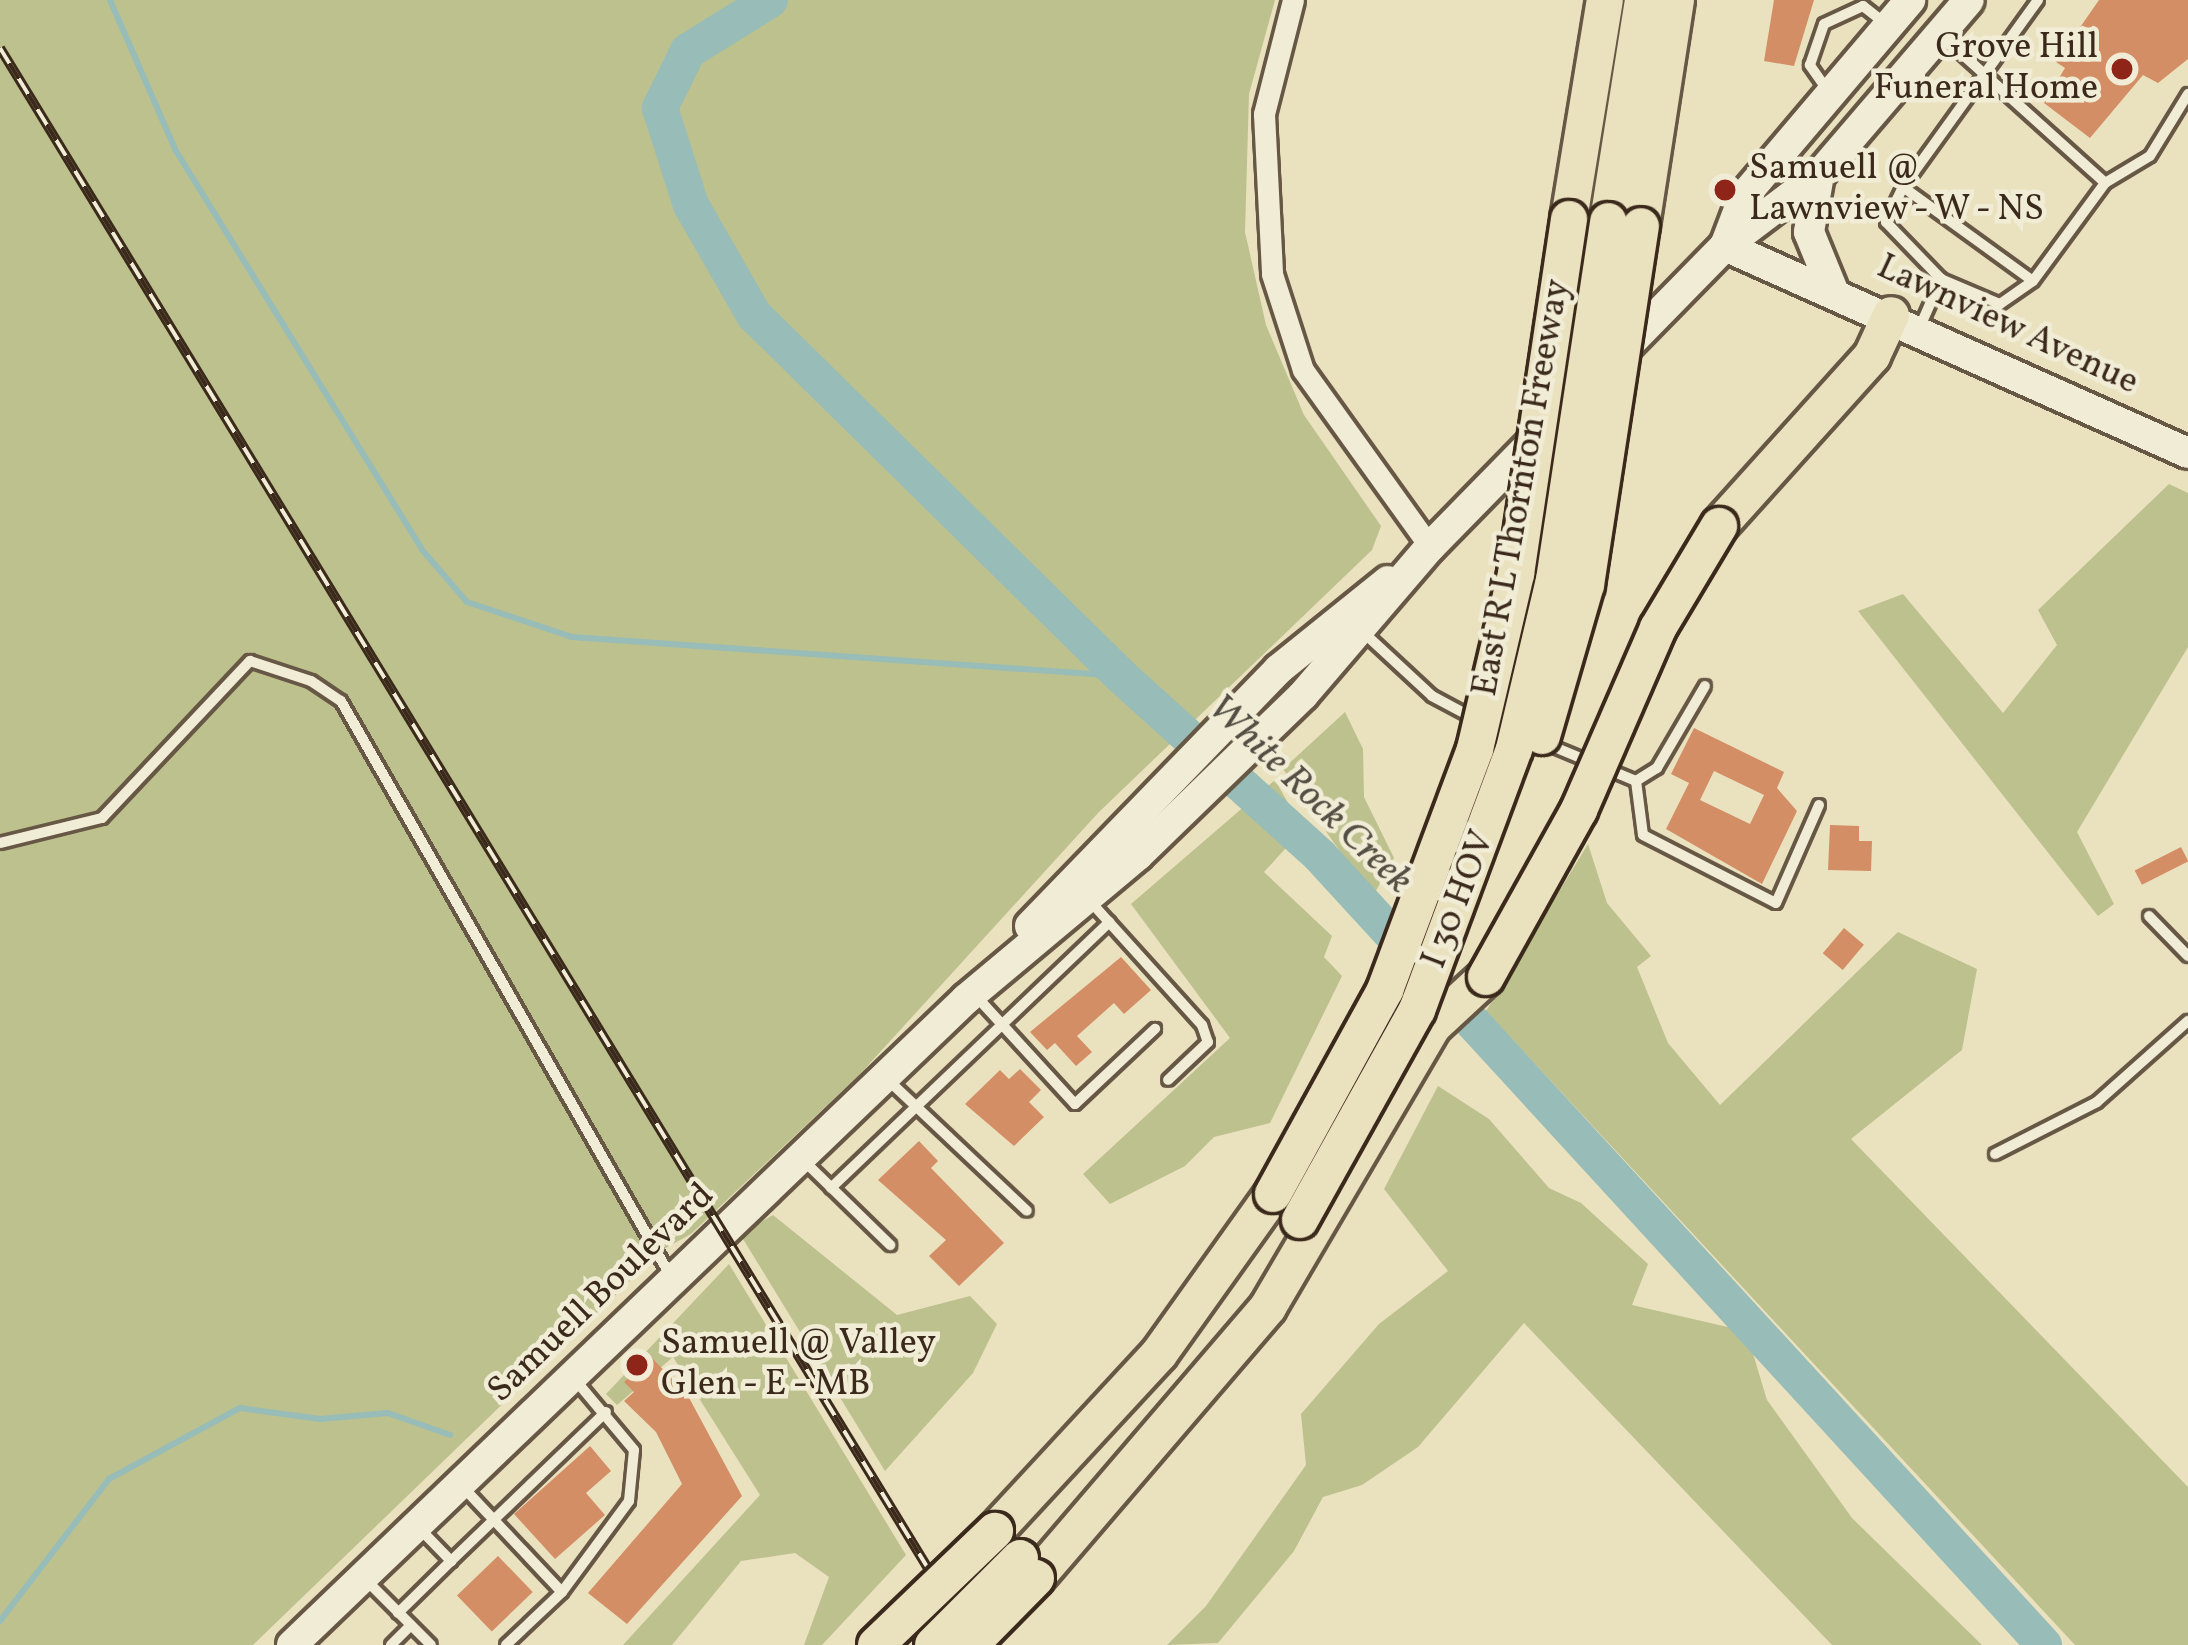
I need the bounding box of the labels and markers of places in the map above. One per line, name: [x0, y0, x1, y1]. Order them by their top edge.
place label: Grove Hill Funeral Home: [1874, 26, 2098, 111]
marker: Grove Hill Funeral Home: [2109, 56, 2135, 82]
place label: Samuell @ Lawnview - W - NS: [1749, 147, 2050, 232]
marker: Samuell @ Lawnview - W - NS: [1712, 177, 1738, 203]
place label: Samuell @ Valley Glen - E - MB: [661, 1322, 937, 1407]
marker: Samuell @ Valley Glen - E - MB: [624, 1352, 650, 1378]

